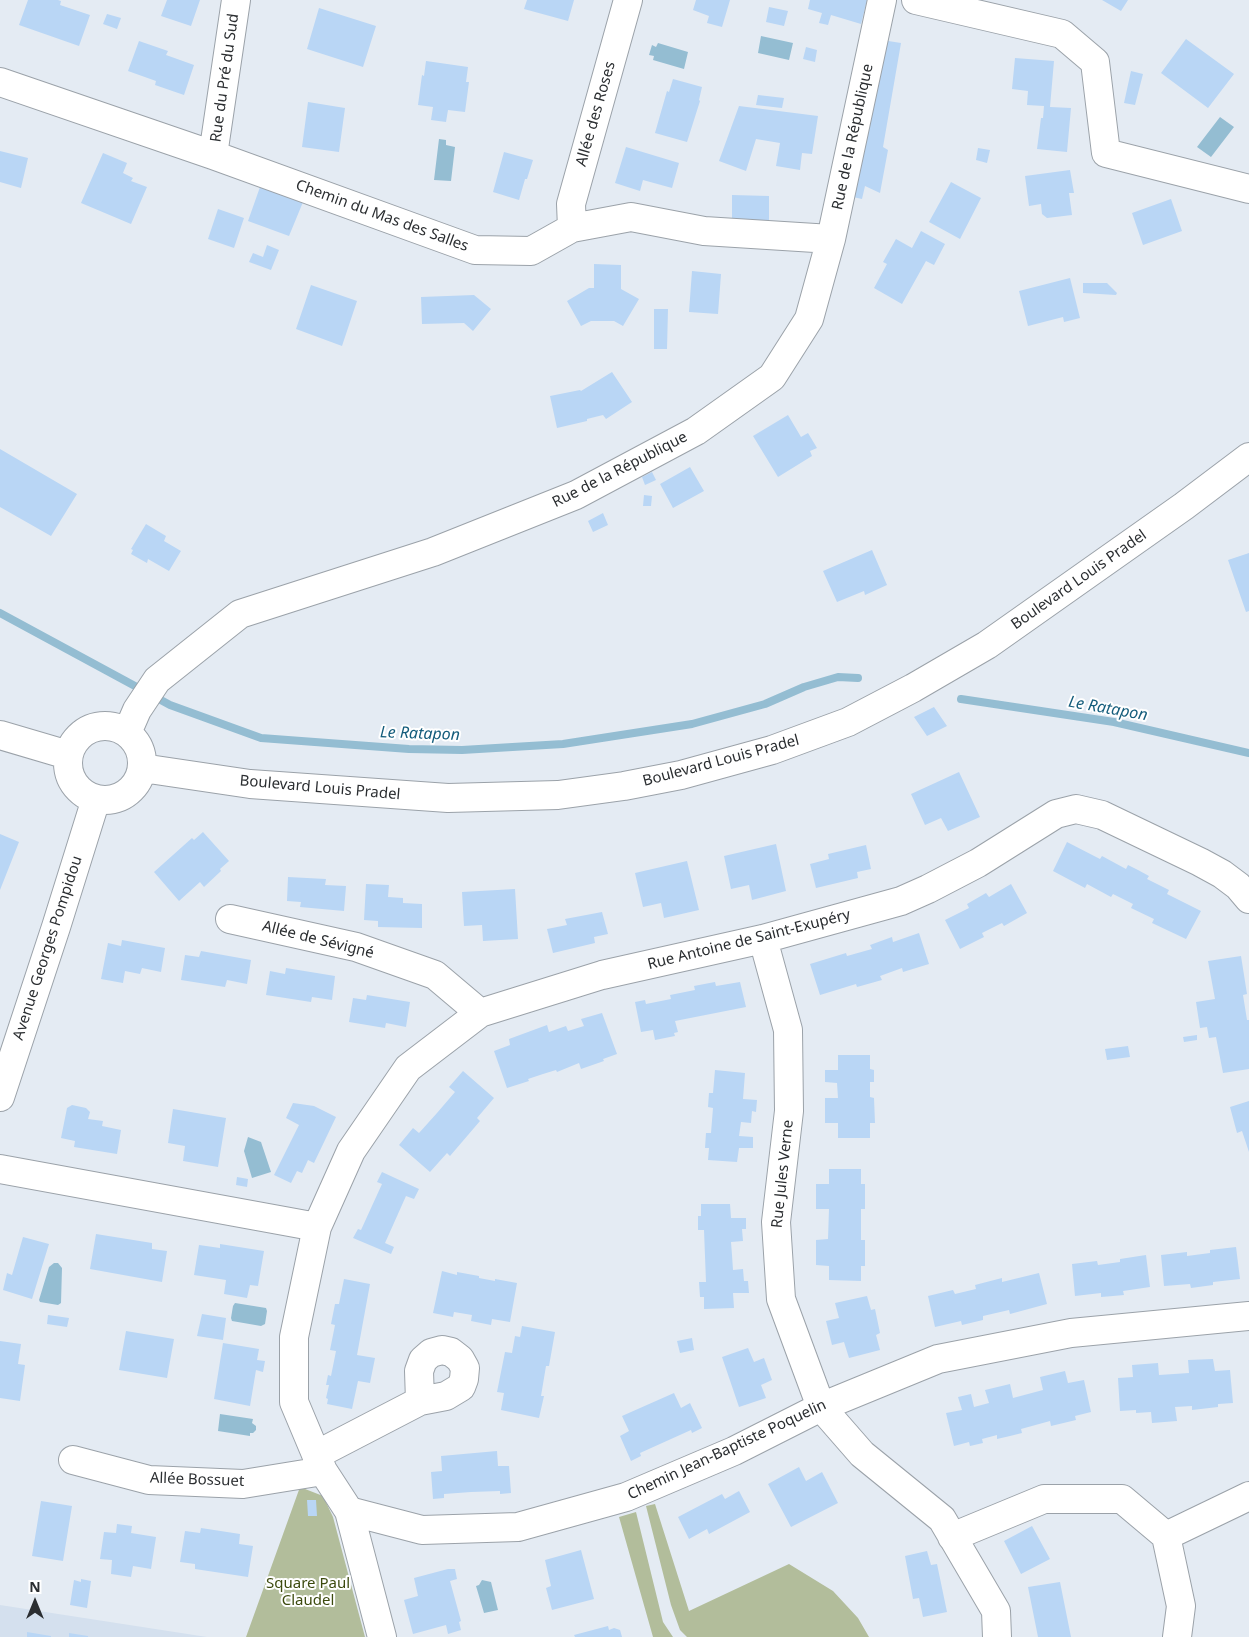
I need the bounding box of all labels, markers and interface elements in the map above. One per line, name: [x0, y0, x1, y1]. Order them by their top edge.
street label: Rue du Pré du Sud: [207, 12, 243, 144]
street label: Allée des Roses: [572, 60, 620, 168]
street label: Rue de la République: [829, 62, 877, 212]
street label: Chemin du Mas des Salles: [293, 176, 471, 256]
street label: Rue de la République: [550, 428, 690, 512]
street label: Boulevard Louis Pradel: [1008, 526, 1150, 634]
water label: Le Ratapon: [1067, 693, 1149, 725]
water label: Le Ratapon: [380, 723, 460, 745]
street label: Boulevard Louis Pradel: [641, 731, 801, 791]
street label: Boulevard Louis Pradel: [239, 772, 401, 804]
street label: Avenue Georges Pompidou: [10, 854, 86, 1042]
street label: Rue Antoine de Saint-Exupéry: [646, 906, 852, 974]
street label: Allée de Sévigné: [260, 917, 376, 963]
street label: Rue Jules Verne: [768, 1119, 798, 1229]
street label: Chemin Jean-Baptiste Poquelin: [625, 1396, 829, 1504]
street label: Allée Bossuet: [149, 1469, 245, 1491]
park label: Square Paul Claudel: [266, 1575, 350, 1610]
north arrow: [10, 1577, 60, 1627]
text: N: [29, 1577, 41, 1596]

